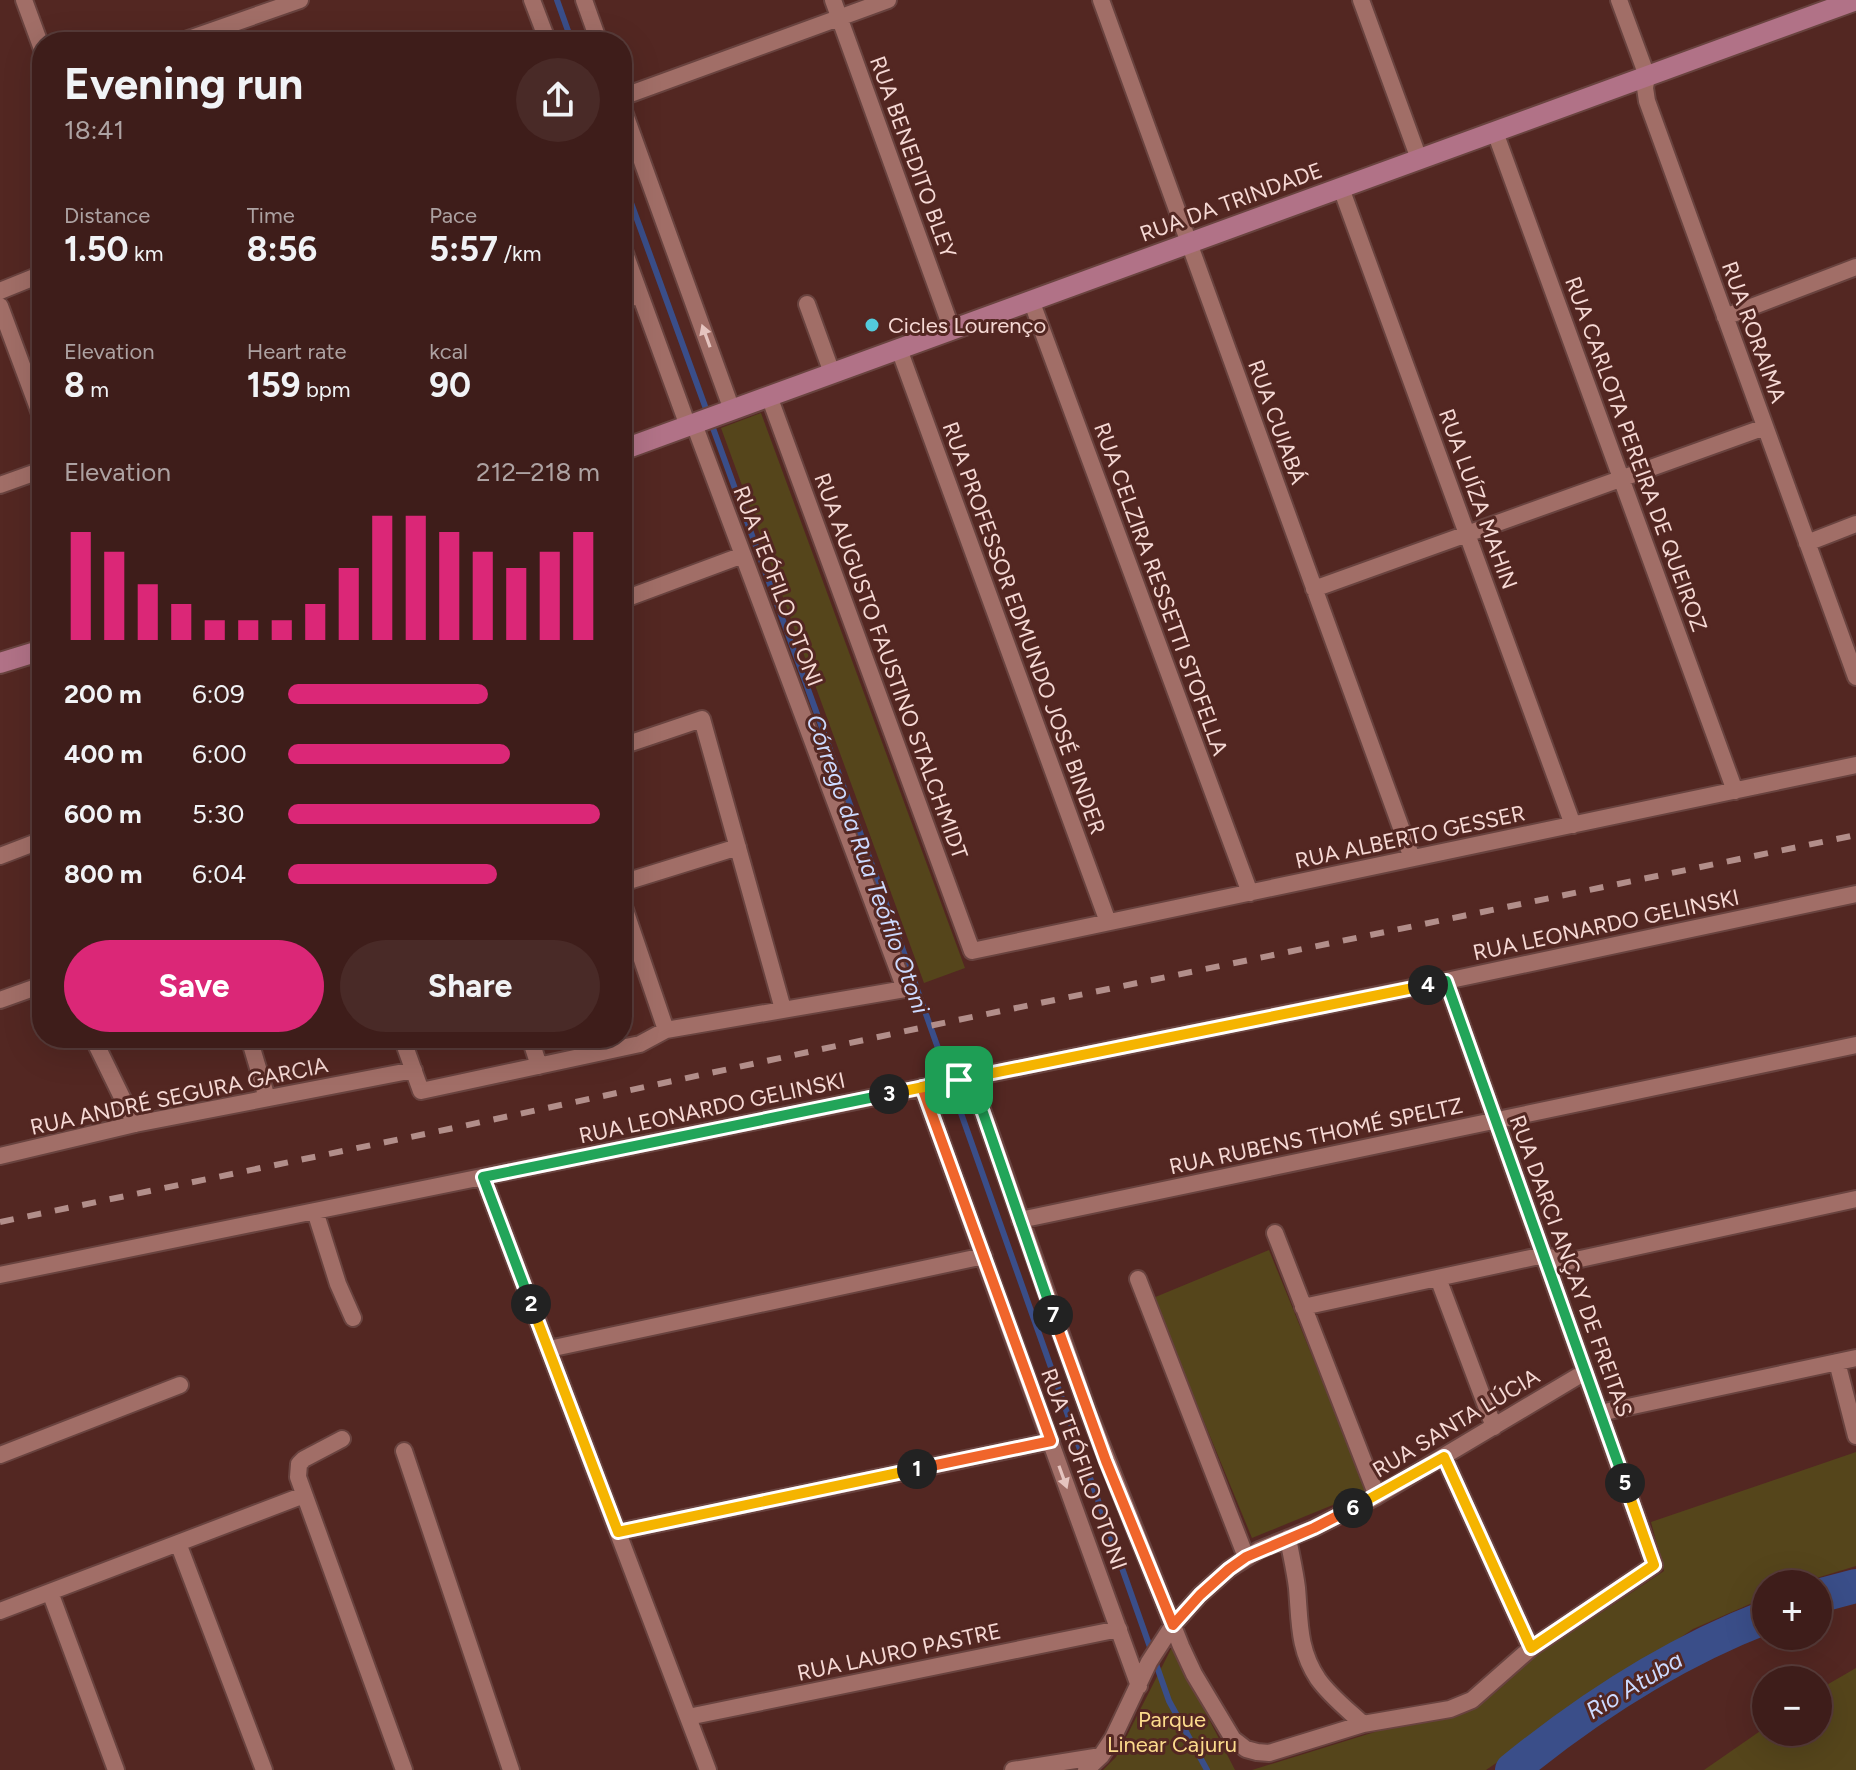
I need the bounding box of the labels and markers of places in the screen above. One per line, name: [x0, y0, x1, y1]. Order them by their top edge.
place label: Cicles Lourenço: [888, 312, 1046, 339]
marker: Cicles Lourenço: [863, 316, 881, 334]
pin: 4: [1408, 965, 1448, 1005]
pin: [925, 1046, 993, 1114]
pin: 3: [869, 1074, 909, 1114]
pin: 2: [511, 1284, 551, 1324]
pin: 7: [1033, 1295, 1073, 1335]
pin: 1: [897, 1449, 937, 1489]
pin: 5: [1605, 1463, 1645, 1503]
pin: 6: [1333, 1488, 1373, 1528]

